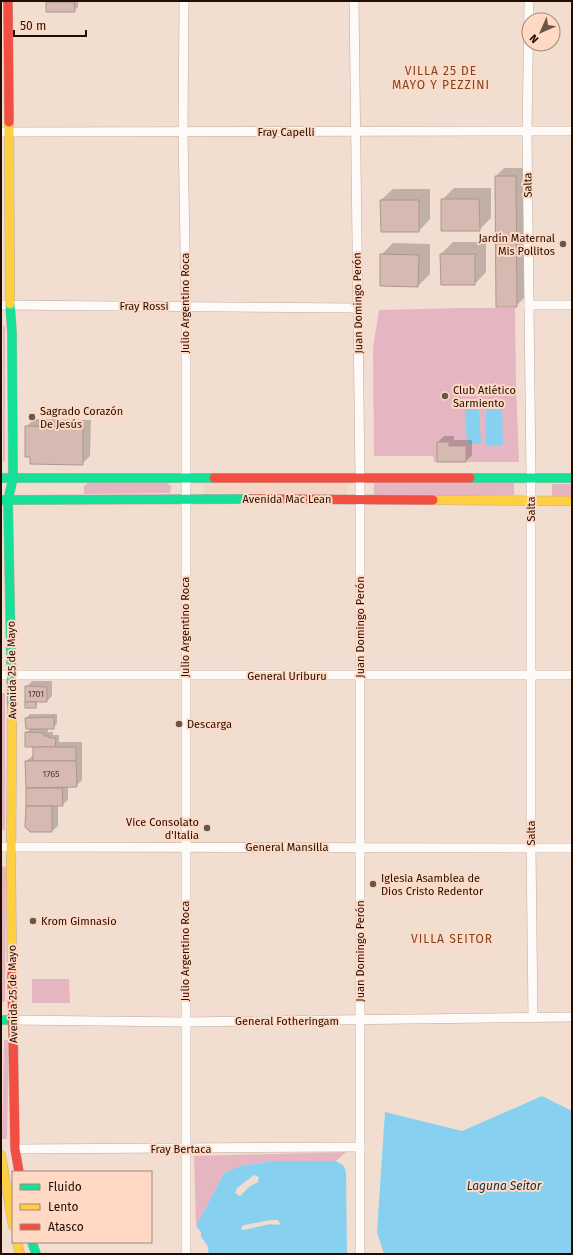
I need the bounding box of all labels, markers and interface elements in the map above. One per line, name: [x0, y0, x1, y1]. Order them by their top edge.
scale bar: [14, 12, 86, 38]
north arrow: [521, 12, 561, 52]
text: 50 m: [20, 19, 46, 33]
text: N: [527, 32, 541, 46]
district label: VILLA 25 DE MAYO Y PEZZINI: [392, 64, 490, 92]
street label: Fray Capelli: [257, 126, 315, 139]
street label: Salta: [521, 172, 535, 198]
place label: Jardín Maternal Mis Pollitos: [478, 232, 555, 258]
marker: Jardín Maternal Mis Pollitos: [558, 239, 568, 249]
street label: Juan Domingo Perón: [351, 252, 365, 354]
street label: Julio Argentino Roca: [179, 253, 192, 353]
street label: Fray Rossi: [119, 300, 169, 313]
place label: Club Atlético Sarmiento: [453, 384, 516, 410]
marker: Club Atlético Sarmiento: [440, 391, 450, 401]
place label: Sagrado Corazón De Jesús: [40, 405, 123, 431]
marker: Sagrado Corazón De Jesús: [27, 412, 37, 422]
street label: Avenida Mac Lean: [243, 493, 331, 506]
street label: Salta: [525, 497, 538, 521]
street label: Juan Domingo Perón: [354, 576, 367, 678]
street label: Julio Argentino Roca: [179, 577, 192, 677]
street label: Avenida 25 de Mayo: [5, 621, 19, 719]
street label: General Uriburu: [247, 670, 327, 683]
house number: 1701: [28, 689, 44, 699]
place label: Descarga: [187, 718, 232, 731]
marker: Descarga: [174, 719, 184, 729]
house number: 1765: [43, 769, 60, 779]
place label: Vice Consolato d'Italia: [126, 816, 199, 842]
street label: Salta: [525, 821, 538, 845]
marker: Vice Consolato d'Italia: [202, 823, 212, 833]
street label: General Mansilla: [246, 841, 328, 854]
place label: Iglesia Asamblea de Dios Cristo Redentor: [381, 872, 484, 898]
marker: Iglesia Asamblea de Dios Cristo Redentor: [368, 879, 378, 889]
street label: Juan Domingo Perón: [354, 900, 367, 1002]
street label: Julio Argentino Roca: [179, 901, 192, 1001]
place label: Krom Gimnasio: [41, 915, 117, 928]
marker: Krom Gimnasio: [28, 916, 38, 926]
district label: VILLA SEITOR: [411, 932, 493, 946]
street label: Avenida 25 de Mayo: [6, 945, 20, 1043]
street label: General Fotheringam: [235, 1015, 339, 1028]
street label: Fray Bertaca: [151, 1143, 211, 1156]
legend: [12, 1171, 152, 1243]
water label: Laguna Seitor: [467, 1179, 542, 1193]
text: Fluido: [48, 1180, 82, 1194]
text: Lento: [48, 1200, 78, 1214]
text: Atasco: [48, 1220, 84, 1234]

